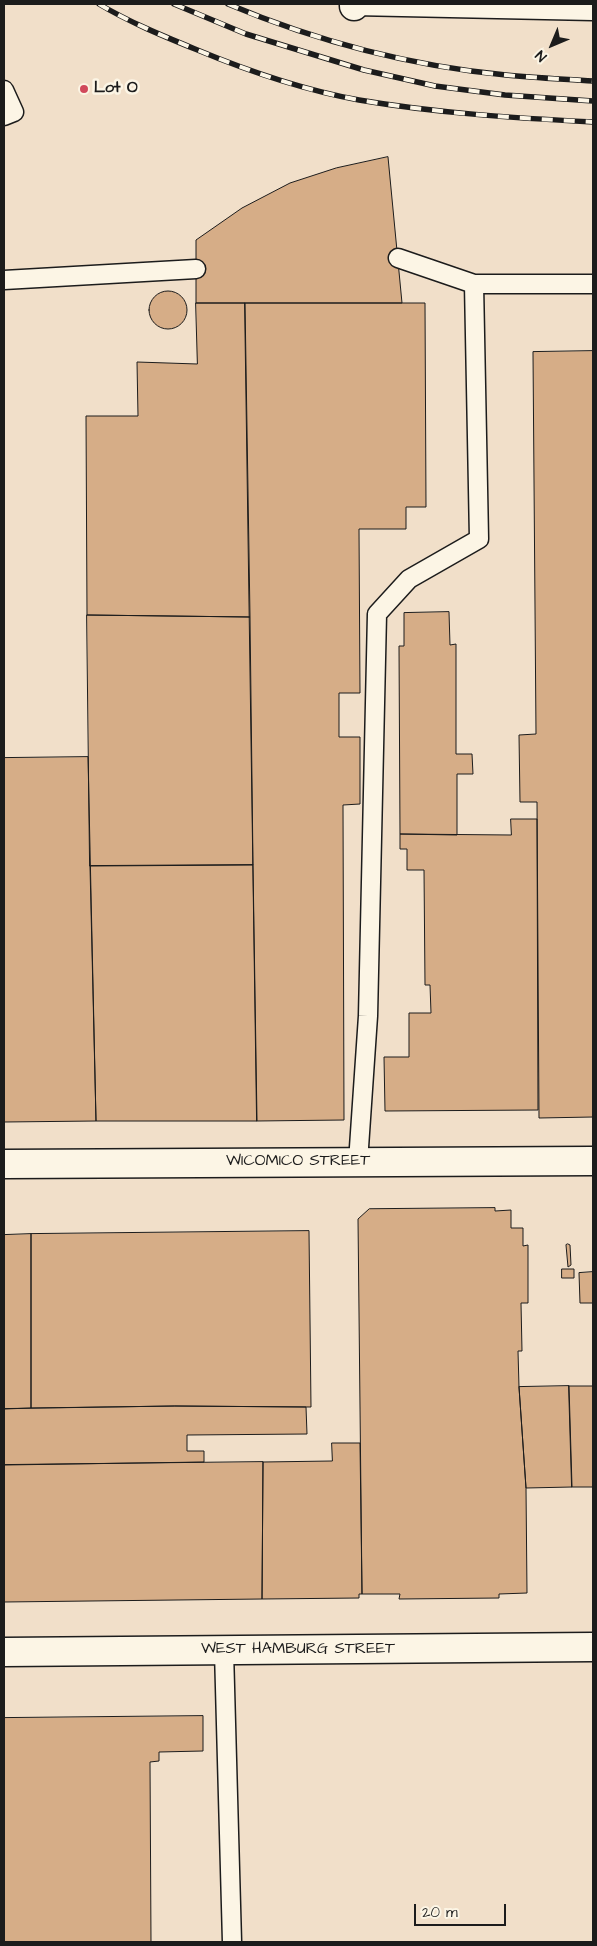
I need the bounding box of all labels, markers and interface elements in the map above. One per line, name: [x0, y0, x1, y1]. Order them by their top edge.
north arrow: [527, 20, 577, 70]
text: N: [531, 45, 552, 66]
place label: Lot O: [94, 79, 138, 99]
marker: Lot O: [78, 83, 90, 95]
street label: WICOMICO STREET: [226, 1152, 370, 1172]
street label: WEST HAMBURG STREET: [201, 1640, 395, 1660]
scale bar: [417, 1894, 510, 1926]
text: 20 m: [422, 1902, 458, 1923]

